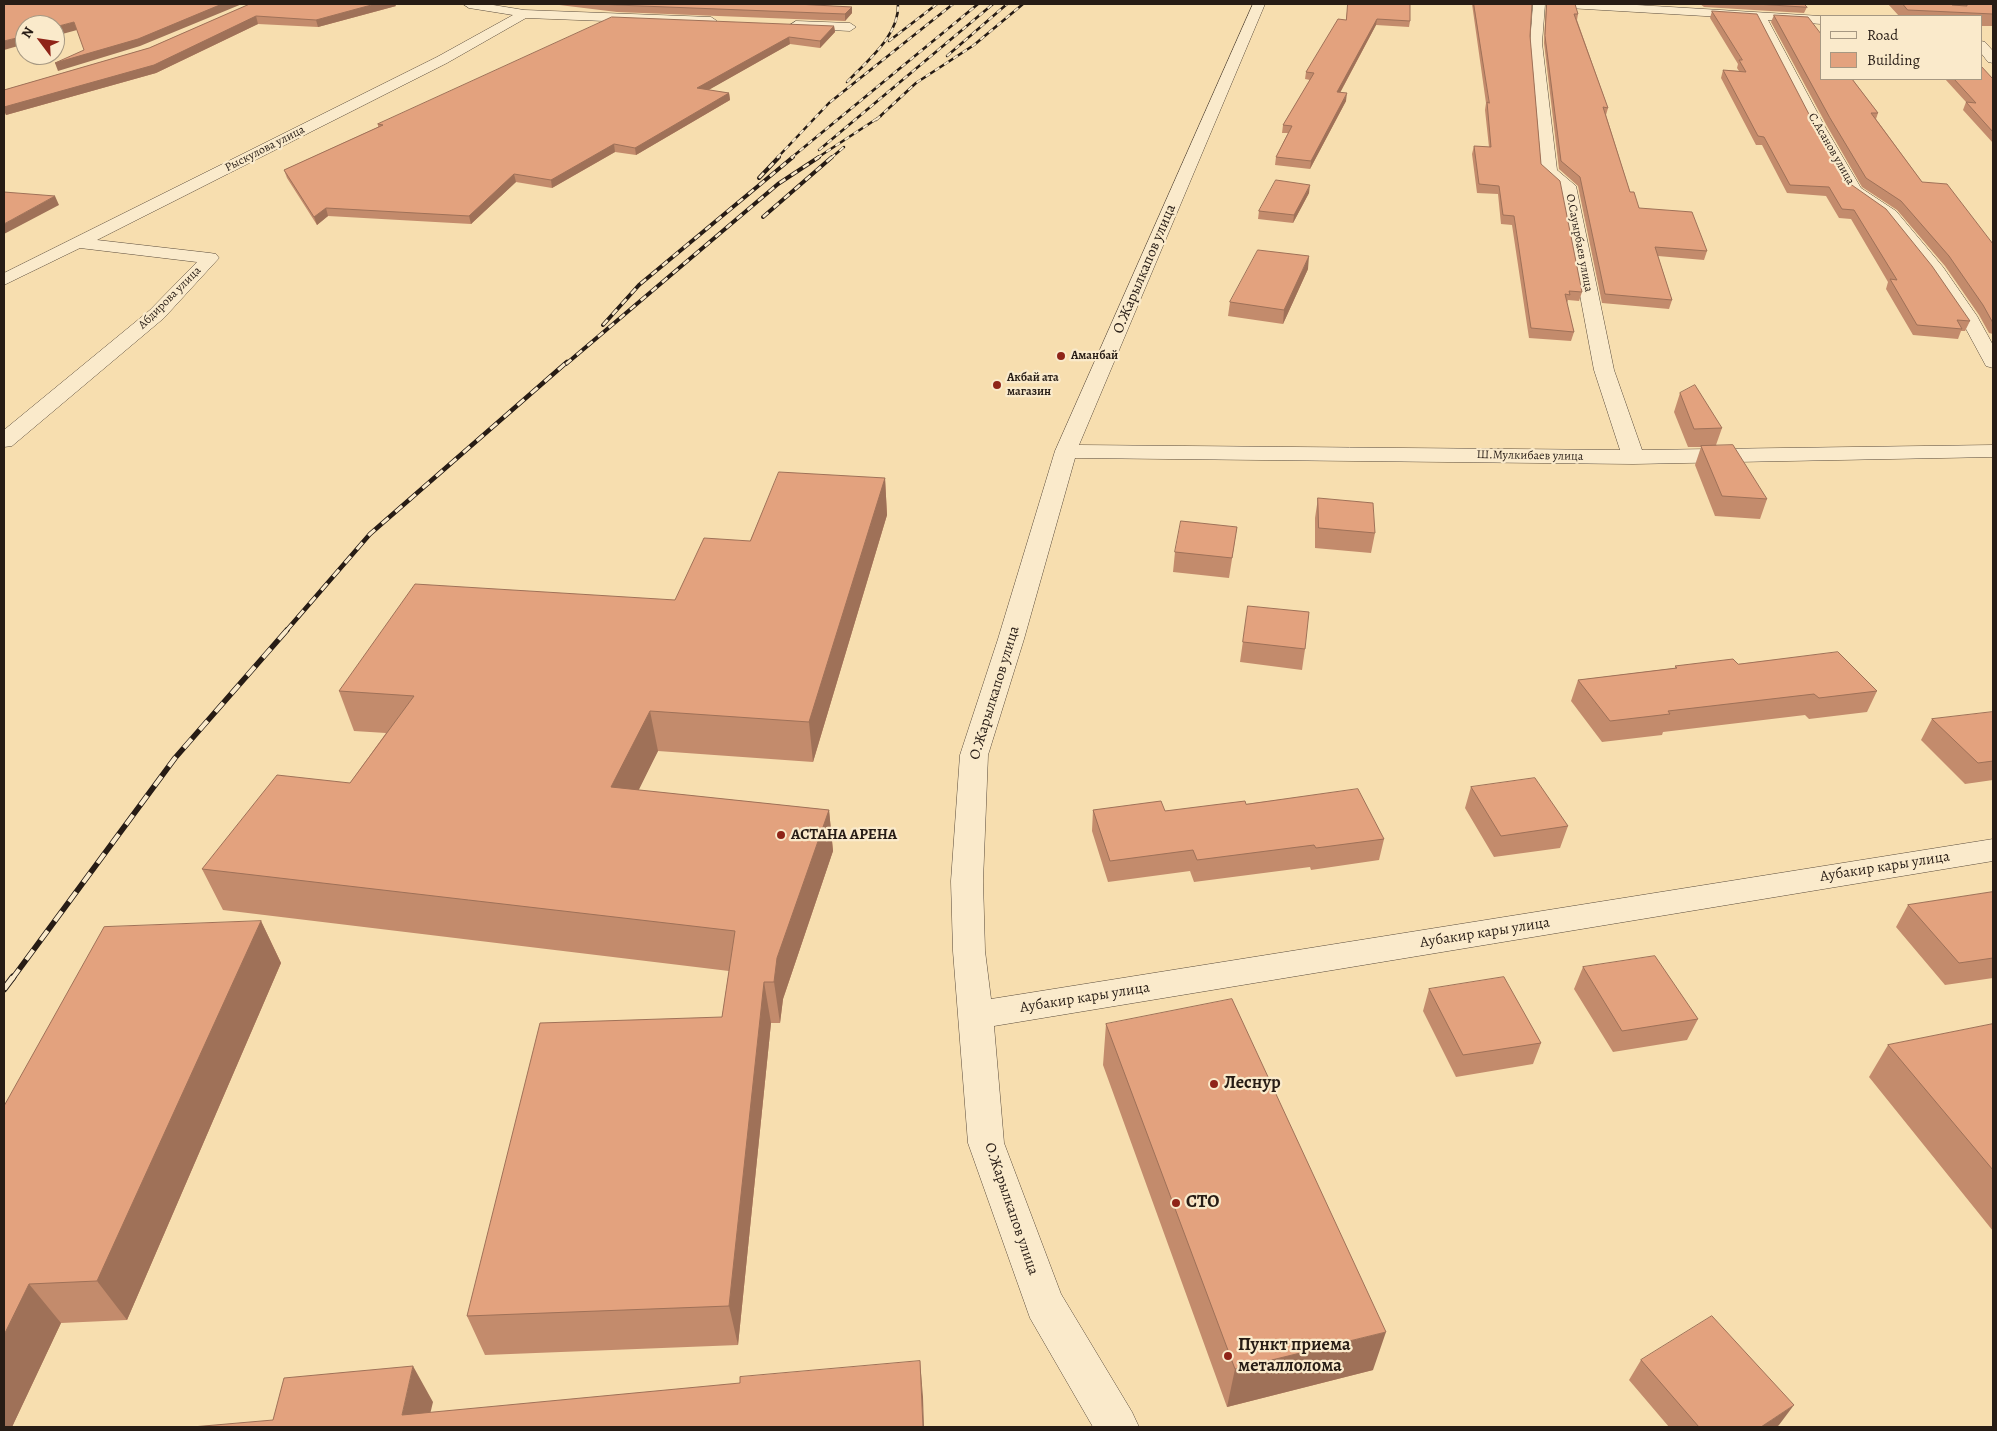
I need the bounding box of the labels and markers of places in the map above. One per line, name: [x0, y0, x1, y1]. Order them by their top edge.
place label: Аманбай: [1071, 349, 1118, 363]
marker: Аманбай: [1055, 350, 1067, 362]
place label: Акбай ата магазин: [1007, 371, 1059, 399]
marker: Акбай ата магазин: [991, 379, 1003, 391]
place label: АСТАНА АРЕНА: [791, 826, 897, 844]
marker: АСТАНА АРЕНА: [775, 829, 787, 841]
place label: Леснур: [1224, 1073, 1281, 1095]
marker: Леснур: [1208, 1078, 1220, 1090]
place label: СТО: [1186, 1192, 1219, 1214]
marker: СТО: [1170, 1197, 1182, 1209]
place label: Пункт приема металлолома: [1238, 1335, 1351, 1378]
marker: Пункт приема металлолома: [1222, 1350, 1234, 1362]

